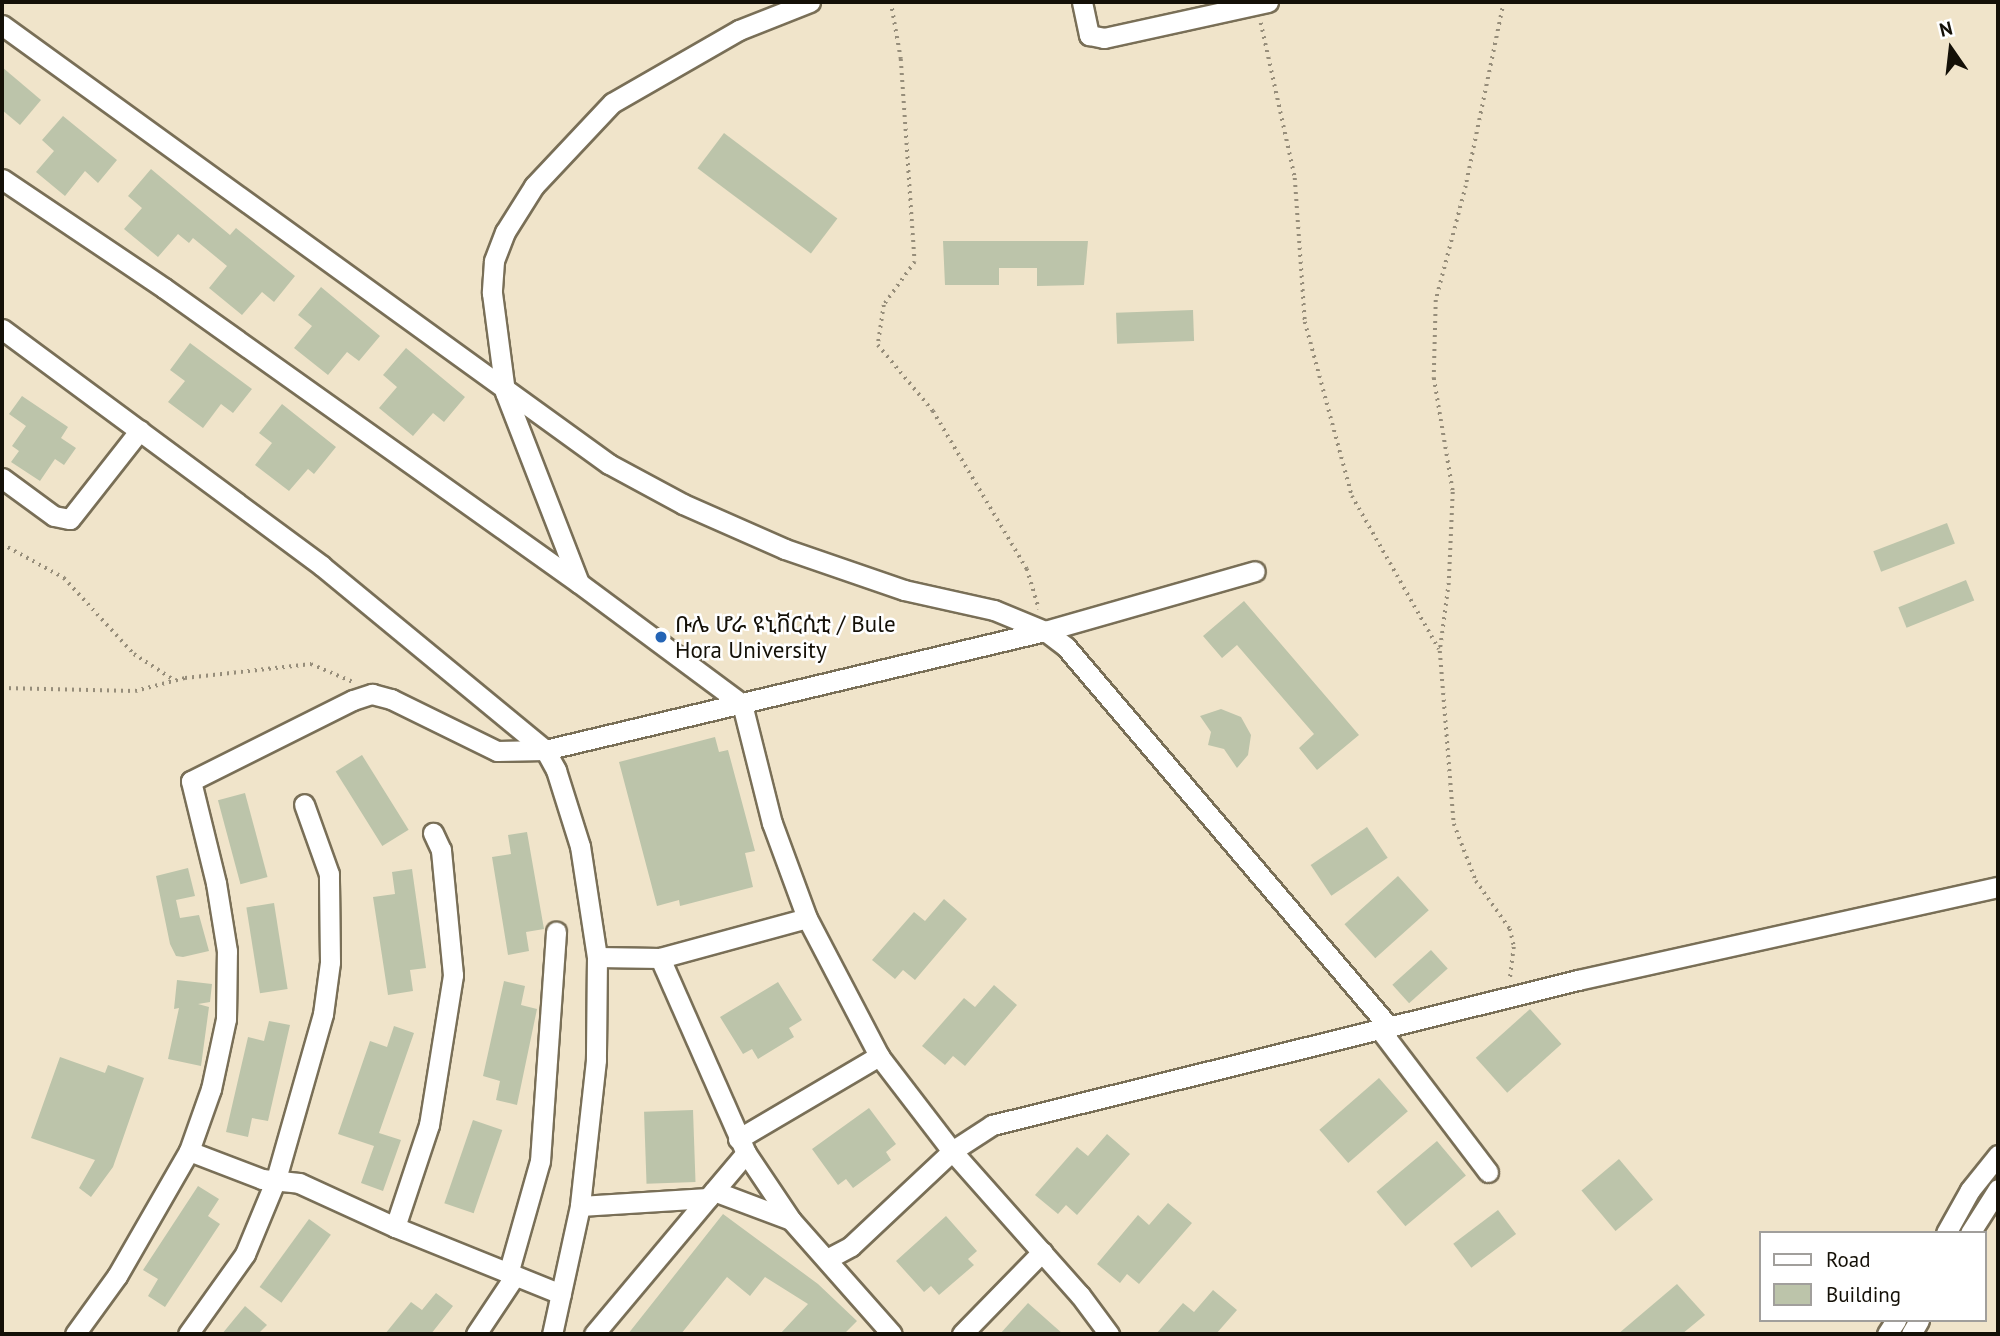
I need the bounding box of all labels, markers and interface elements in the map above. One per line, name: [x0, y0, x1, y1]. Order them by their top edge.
north arrow: [1916, 14, 1986, 84]
text: N: [1937, 15, 1955, 42]
place label: ቡሌ ሆራ ዩኒቨርሲቲ / Bule Hora University: [675, 610, 896, 664]
marker: ቡሌ ሆራ ዩኒቨርሲቲ / Bule Hora University: [653, 629, 669, 645]
legend: [1758, 1231, 1986, 1322]
text: Road: [1826, 1246, 1870, 1273]
text: Building: [1826, 1281, 1901, 1308]

